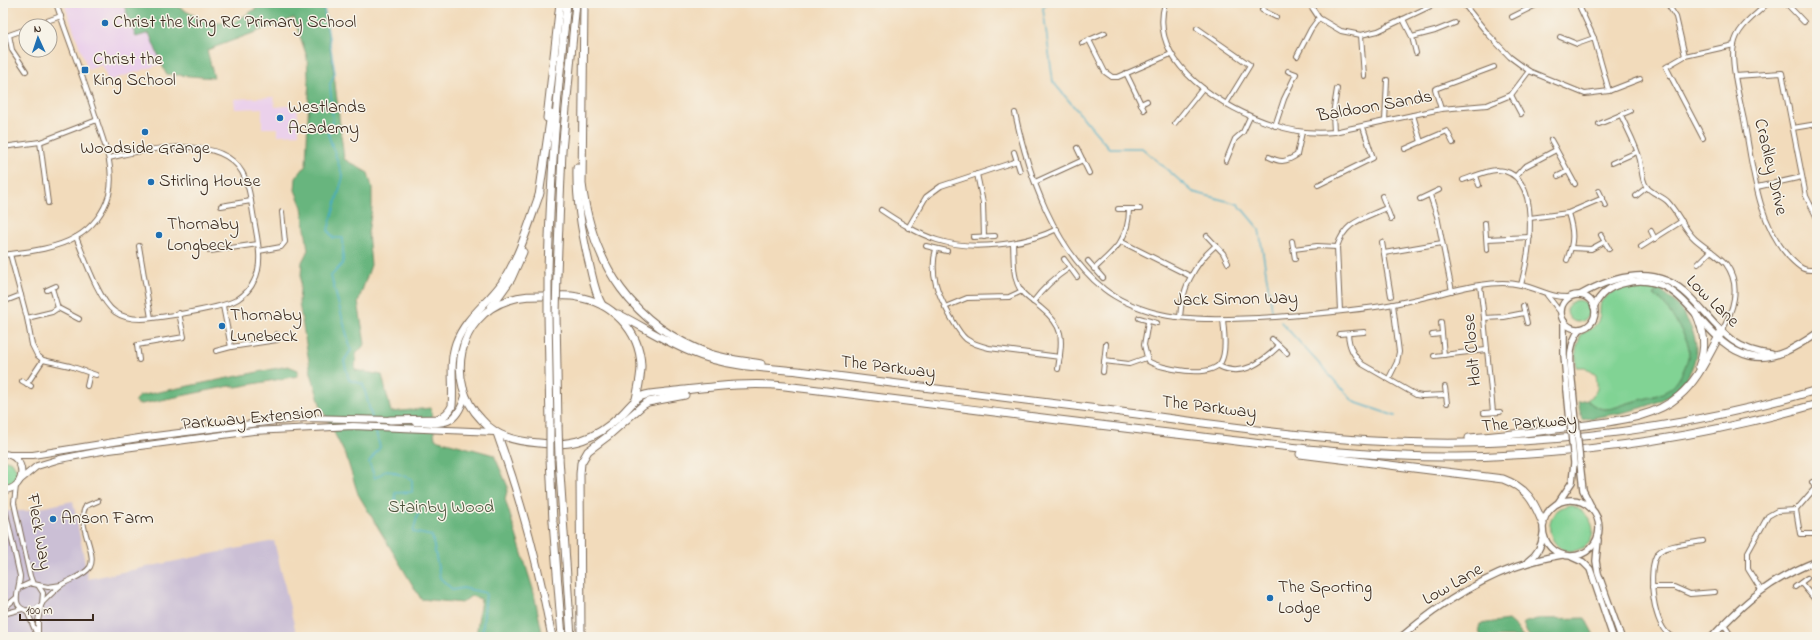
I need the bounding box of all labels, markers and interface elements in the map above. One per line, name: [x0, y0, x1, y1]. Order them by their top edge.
place label: Christ the King RC Primary School: [113, 10, 356, 37]
north arrow: [18, 18, 58, 58]
marker: Christ the King RC Primary School: [100, 18, 110, 28]
text: N: [33, 21, 42, 37]
place label: Christ the King School: [93, 47, 176, 95]
marker: Christ the King School: [80, 65, 90, 75]
street label: Baldoon Sands: [1314, 84, 1435, 130]
place label: Westlands Academy: [288, 95, 366, 142]
marker: Westlands Academy: [275, 113, 285, 123]
street label: Cradley Drive: [1746, 116, 1794, 219]
marker: Woodside Grange: [140, 127, 150, 137]
place label: Woodside Grange: [80, 136, 211, 163]
place label: Stirling House: [159, 169, 261, 196]
marker: Stirling House: [146, 177, 156, 187]
place label: Thornaby Longbeck: [167, 212, 239, 260]
marker: Thornaby Longbeck: [154, 230, 164, 240]
street label: Low Lane: [1679, 270, 1745, 335]
street label: Jack Simon Way: [1174, 286, 1298, 314]
place label: Thornaby Lunebeck: [230, 303, 302, 350]
street label: Holt Close: [1457, 312, 1489, 387]
marker: Thornaby Lunebeck: [217, 321, 227, 331]
street label: The Parkway: [839, 349, 937, 387]
street label: The Parkway: [1160, 389, 1258, 427]
street label: Parkway Extension: [181, 400, 324, 438]
street label: The Parkway: [1480, 408, 1578, 440]
street label: Fleck Way: [18, 491, 57, 572]
park label: Stainby Wood: [388, 495, 494, 521]
place label: Anson Farm: [61, 506, 154, 532]
marker: Anson Farm: [48, 514, 58, 524]
street label: Low Lane: [1418, 557, 1489, 613]
place label: The Sporting Lodge: [1278, 575, 1372, 623]
marker: The Sporting Lodge: [1265, 593, 1275, 603]
scale bar: [20, 596, 93, 622]
text: 100 m: [26, 602, 53, 620]

